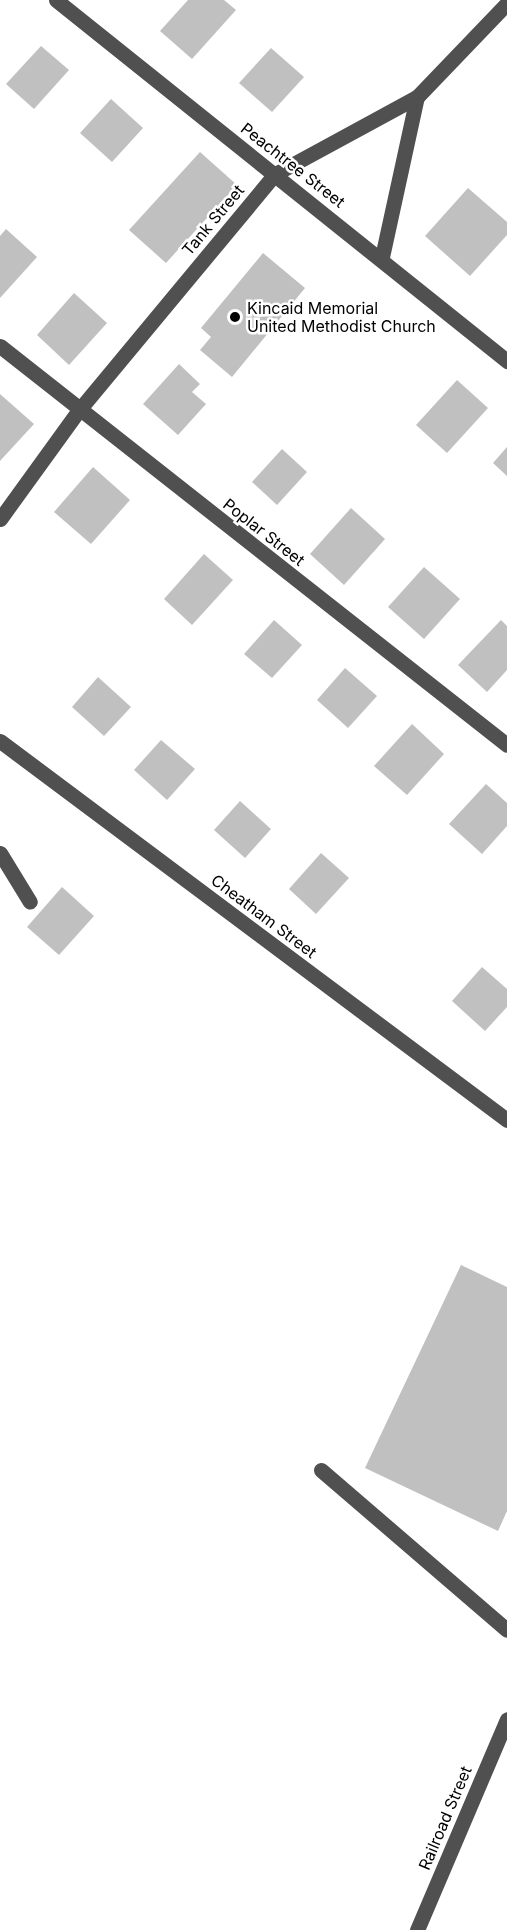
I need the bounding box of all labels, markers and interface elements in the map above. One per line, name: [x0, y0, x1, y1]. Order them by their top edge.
street label: Peachtree Street: [237, 118, 349, 212]
street label: Tank Street: [178, 181, 248, 259]
place label: Kincaid Memorial United Methodist Church: [247, 298, 436, 336]
marker: Kincaid Memorial United Methodist Church: [228, 310, 242, 324]
street label: Poplar Street: [219, 494, 309, 570]
street label: Cheatham Street: [208, 870, 320, 962]
street label: Railroad Street: [414, 1763, 476, 1873]

